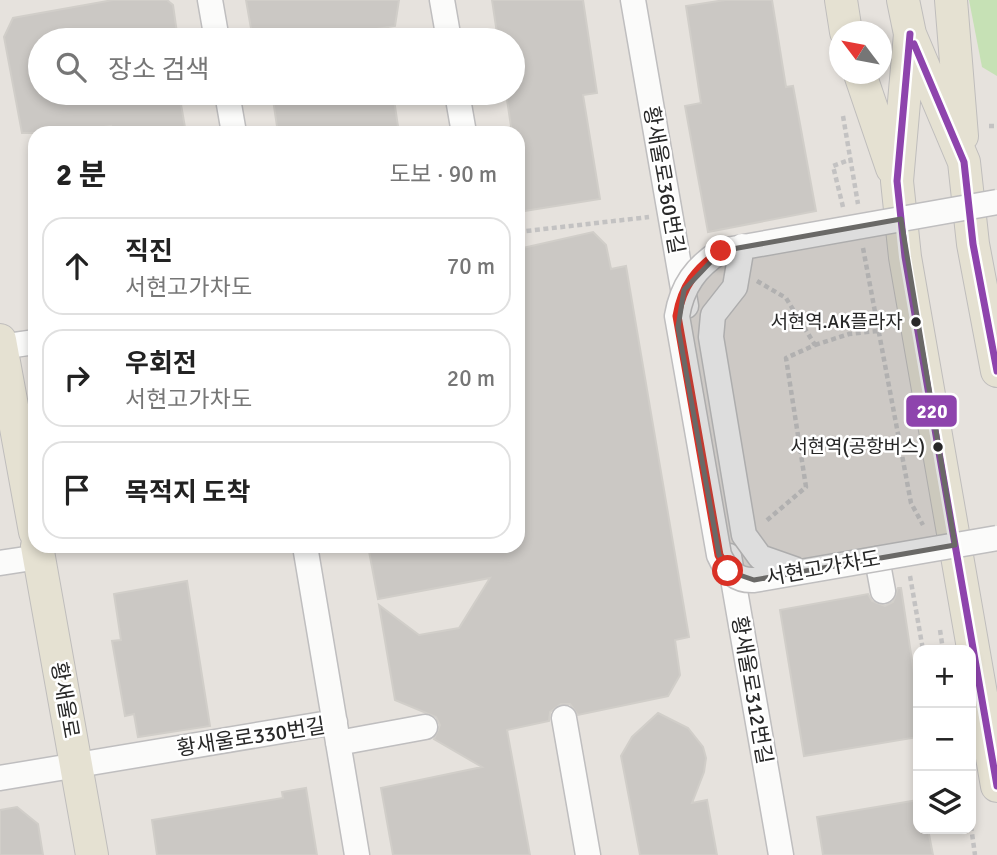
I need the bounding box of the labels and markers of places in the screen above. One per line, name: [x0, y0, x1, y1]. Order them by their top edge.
place label: 서현역.AK플라자: [770, 310, 903, 334]
marker: 서현역.AK플라자: [909, 315, 923, 329]
place label: 서현역(공항버스): [790, 435, 925, 459]
marker: 서현역(공항버스): [931, 440, 945, 454]

